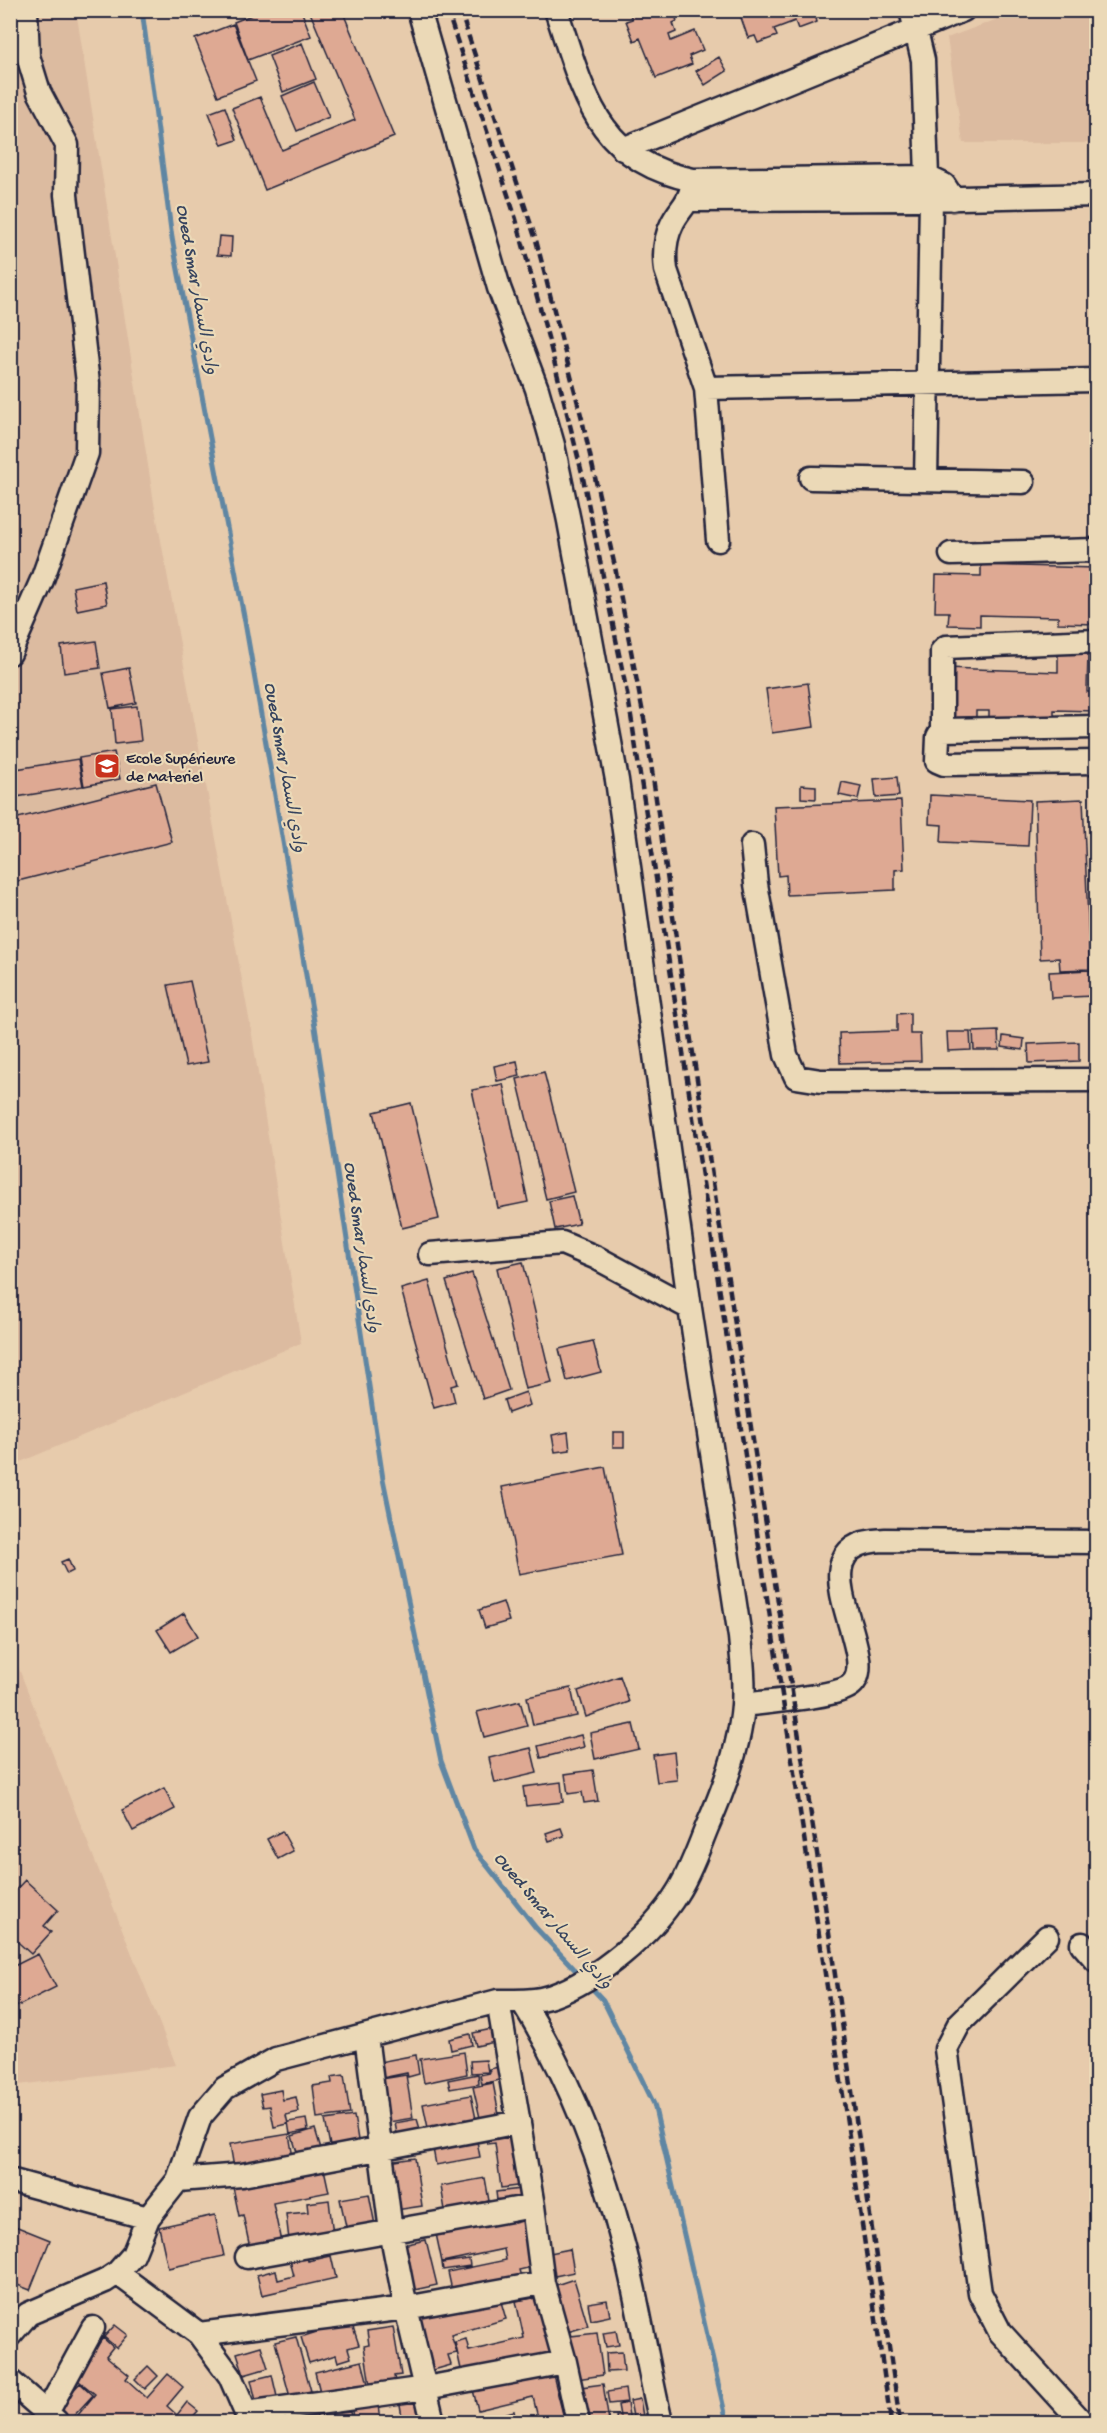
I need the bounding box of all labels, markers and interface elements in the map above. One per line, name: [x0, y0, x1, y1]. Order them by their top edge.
water label: Oued Smar وادي السمار: [170, 203, 221, 377]
water label: Oued Smar وادي السمار: [258, 681, 309, 855]
school or university icon: Ecole Supérieure de Materiel: [92, 751, 122, 781]
place label: Ecole Supérieure de Materiel: [126, 751, 236, 788]
water label: Oued Smar وادي السمار: [338, 1161, 383, 1335]
water label: Oued Smar وادي السمار: [489, 1849, 616, 1995]

